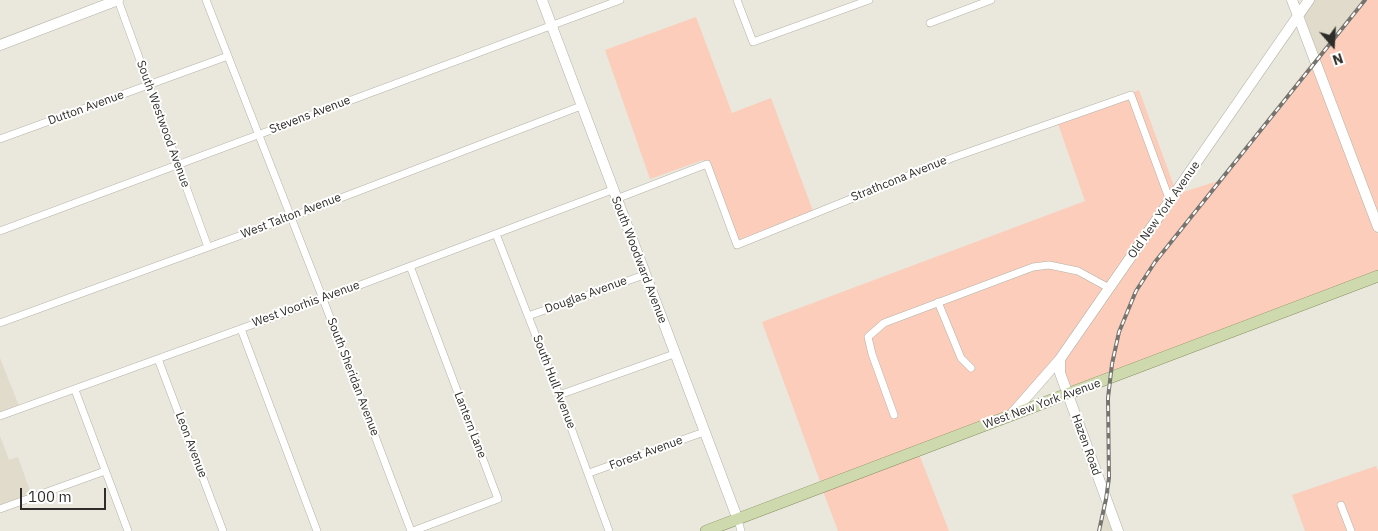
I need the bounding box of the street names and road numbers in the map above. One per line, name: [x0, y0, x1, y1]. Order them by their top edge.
street label: South Westwood Avenue: [133, 59, 193, 189]
street label: Dutton Avenue: [46, 88, 126, 128]
street label: Stevens Avenue: [267, 93, 353, 137]
street label: Strathcona Avenue: [849, 153, 949, 205]
street label: Old New York Avenue: [1125, 159, 1203, 261]
street label: West Talton Avenue: [239, 190, 343, 242]
street label: South Woodward Avenue: [608, 194, 670, 326]
street label: Douglas Avenue: [543, 273, 629, 317]
street label: West Voorhis Avenue: [250, 278, 362, 330]
street label: South Sheridan Avenue: [324, 316, 382, 438]
street label: South Hull Avenue: [530, 333, 578, 431]
street label: West New York Avenue: [981, 376, 1103, 432]
street label: Lantern Lane: [451, 390, 489, 460]
street label: Leon Avenue: [172, 410, 210, 480]
street label: Hazen Road: [1068, 412, 1104, 478]
street label: Forest Avenue: [607, 433, 685, 473]

